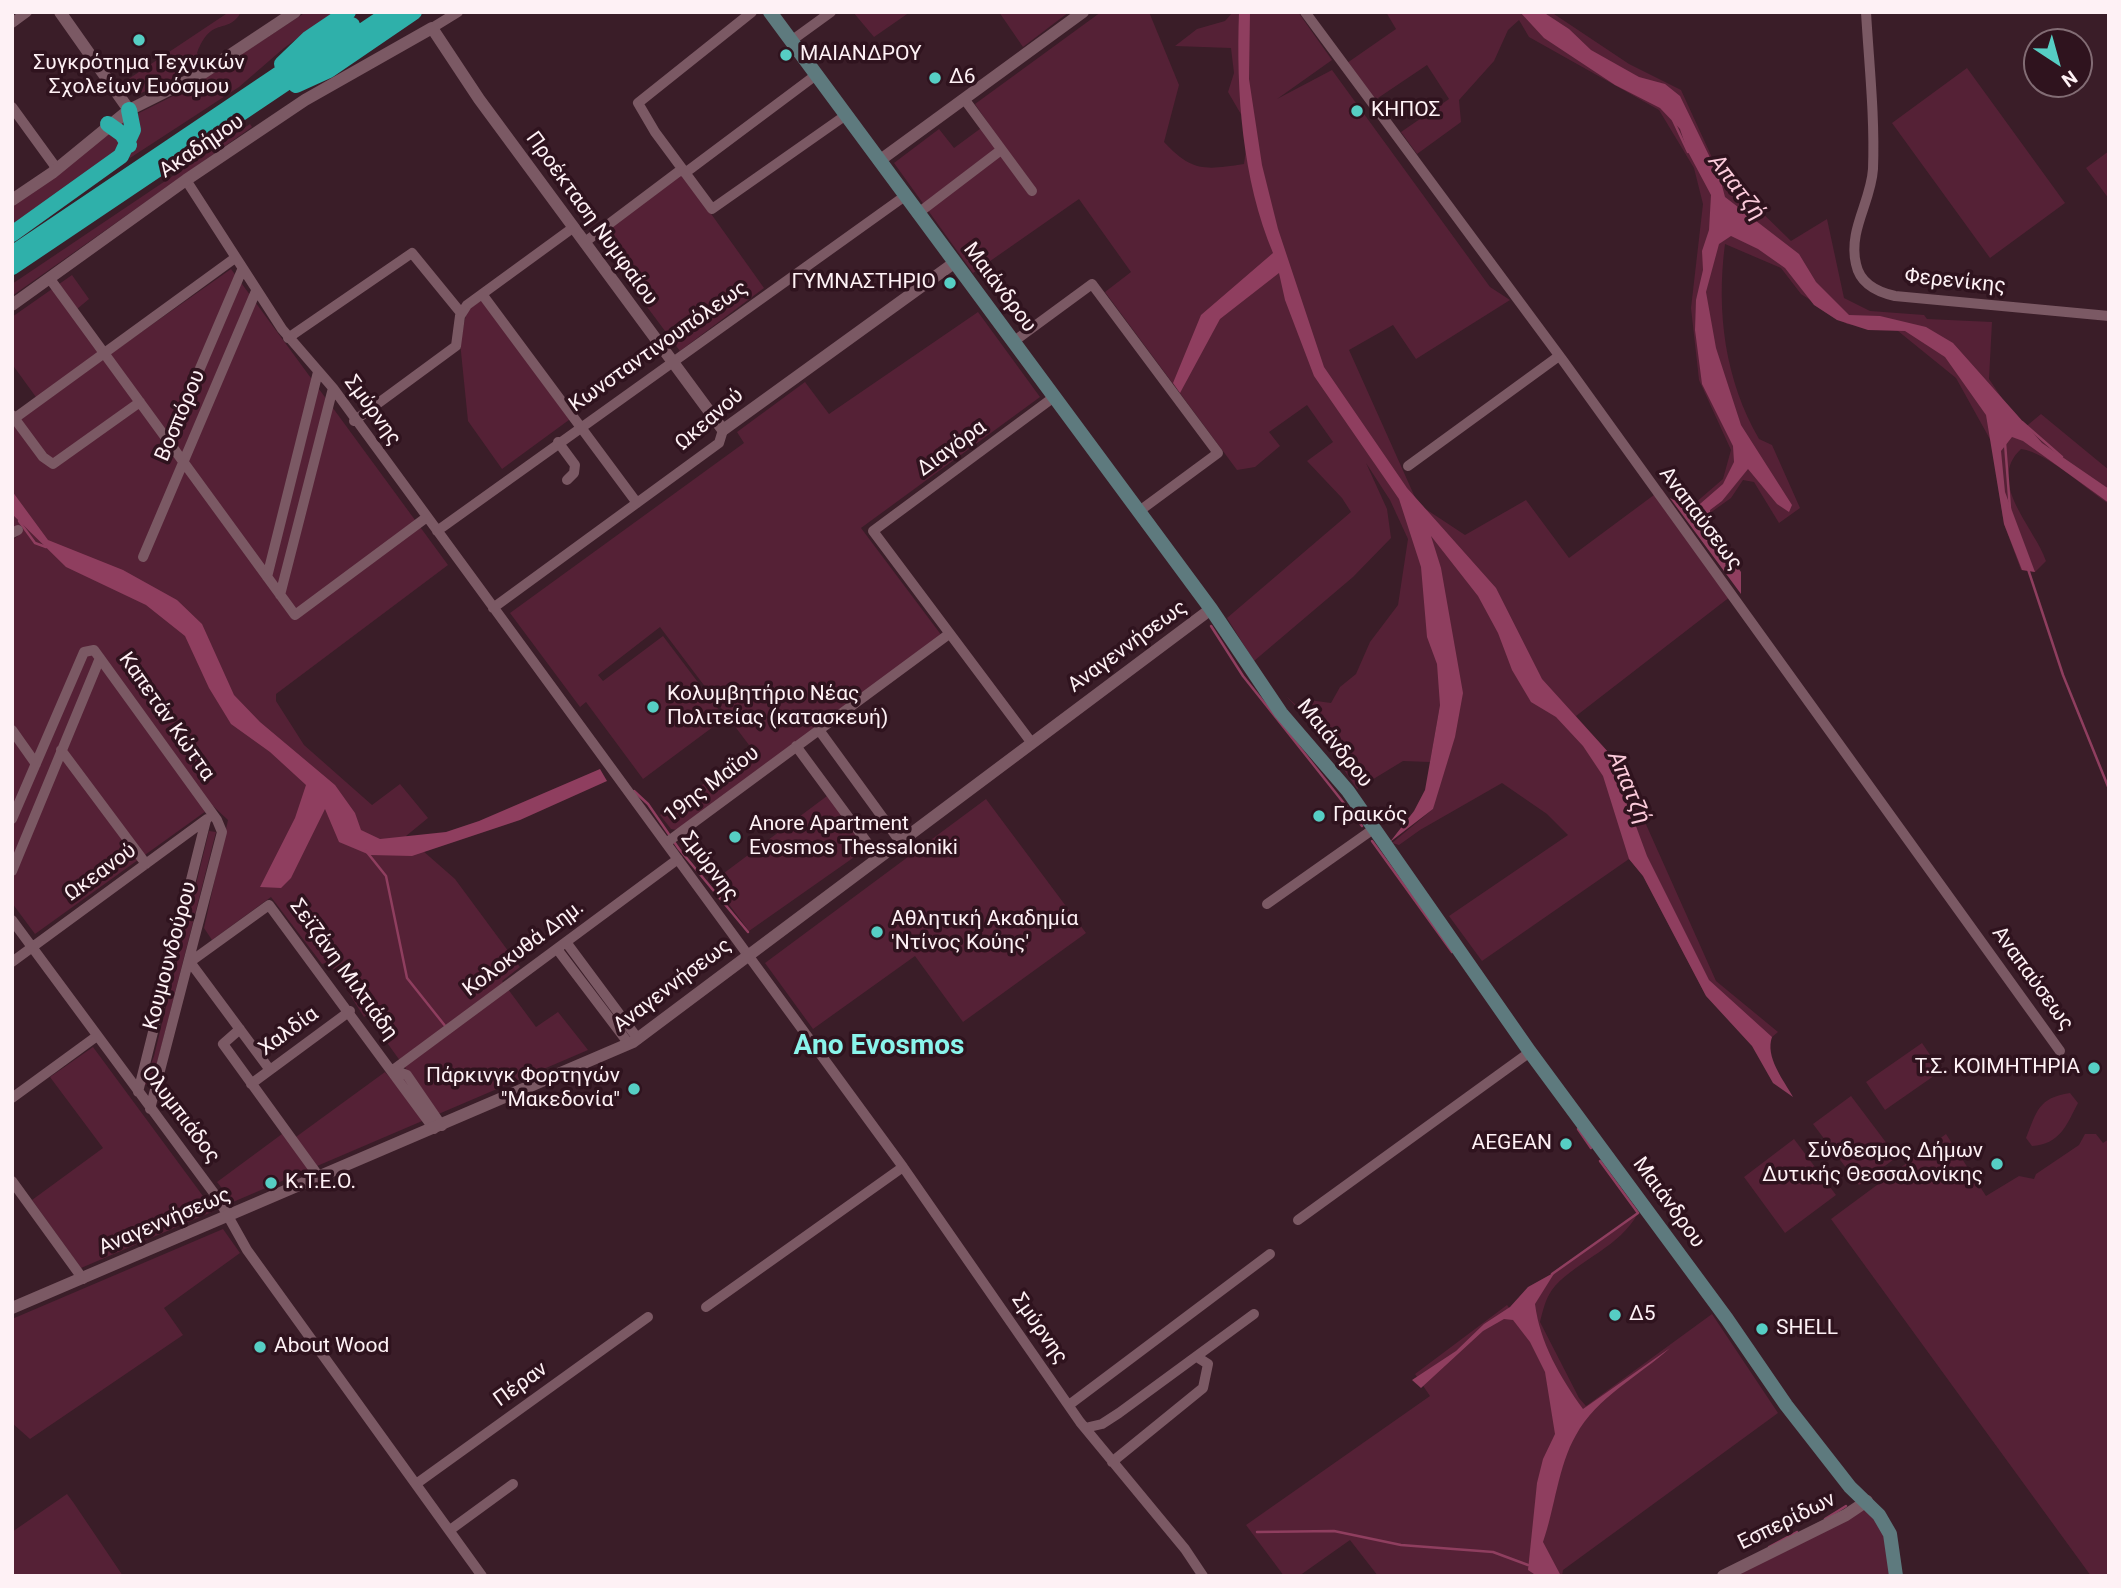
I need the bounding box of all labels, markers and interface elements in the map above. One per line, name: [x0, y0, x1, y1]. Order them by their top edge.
north arrow: [2023, 28, 2093, 98]
marker: Συγκρότημα Τεχνικών Σχολείων Ευόσμου: [131, 32, 147, 48]
place label: ΜΑΙΑΝΔΡΟΥ: [800, 42, 922, 68]
marker: ΜΑΙΑΝΔΡΟΥ: [778, 47, 794, 63]
place label: Συγκρότημα Τεχνικών Σχολείων Ευόσμου: [33, 51, 245, 101]
place label: Δ6: [949, 65, 976, 91]
text: N: [2057, 66, 2082, 92]
marker: Δ6: [927, 70, 943, 86]
place label: ΚΗΠΟΣ: [1371, 98, 1440, 124]
marker: ΚΗΠΟΣ: [1349, 103, 1365, 119]
street label: Ακαδήμου: [155, 110, 249, 184]
street label: Προέκταση Νυμφαίου: [519, 127, 663, 311]
water label: Απατζή: [1702, 149, 1770, 227]
street label: Μαιάνδρου: [957, 238, 1041, 338]
street label: Φερενίκης: [1903, 264, 2007, 300]
place label: ΓΥΜΝΑΣΤΗΡΙΟ: [792, 270, 936, 296]
marker: ΓΥΜΝΑΣΤΗΡΙΟ: [942, 275, 958, 291]
street label: Κωνσταντινουπόλεως: [565, 276, 753, 418]
street label: Βοσπόρου: [150, 367, 212, 465]
street label: Σμύρνης: [338, 371, 406, 451]
street label: Ωκεανού: [671, 383, 749, 457]
street label: Διαγόρα: [912, 415, 992, 483]
street label: Αναπαύσεως: [1653, 462, 1747, 576]
street label: Αναγεννήσεως: [1064, 595, 1192, 699]
street label: Καπετάν Κώττα: [112, 648, 220, 786]
place label: Κολυμβητήριο Νέας Πολιτείας (κατασκευή): [667, 682, 888, 732]
street label: Μαιάνδρου: [1291, 695, 1377, 793]
marker: Κολυμβητήριο Νέας Πολιτείας (κατασκευή): [645, 699, 661, 715]
street label: 19ης Μαΐου: [660, 741, 764, 829]
water label: Απατζή: [1600, 748, 1656, 828]
place label: Γραικός: [1333, 803, 1407, 829]
marker: Γραικός: [1311, 808, 1327, 824]
place label: Anore Apartment Evosmos Thessaloniki: [749, 812, 958, 862]
street label: Σμύρνης: [675, 827, 743, 907]
marker: Anore Apartment Evosmos Thessaloniki: [727, 829, 743, 845]
street label: Ωκεανού: [60, 839, 142, 907]
street label: Κουμουνδούρου: [139, 879, 203, 1033]
street label: Σεϊζάνη Μιλτιάδη: [284, 895, 402, 1045]
street label: Κολοκυθά Δημ.: [459, 895, 589, 1003]
place label: Αθλητική Ακαδημία 'Ντίνος Κούης': [891, 907, 1078, 957]
street label: Αναπαύσεως: [1986, 922, 2078, 1036]
marker: Αθλητική Ακαδημία 'Ντίνος Κούης': [869, 924, 885, 940]
street label: Αναγεννήσεως: [609, 933, 737, 1039]
street label: Χαλδία: [254, 1002, 324, 1062]
district label: Ano Evosmos: [794, 1030, 964, 1064]
place label: Τ.Σ. ΚΟΙΜΗΤΗΡΙΑ: [1915, 1055, 2080, 1081]
marker: Τ.Σ. ΚΟΙΜΗΤΗΡΙΑ: [2086, 1060, 2102, 1076]
street label: Ολυμπιάδος: [135, 1061, 225, 1169]
place label: Πάρκινγκ Φορτηγών "Μακεδονία": [426, 1064, 620, 1114]
marker: Πάρκινγκ Φορτηγών "Μακεδονία": [626, 1081, 642, 1097]
place label: AEGEAN: [1471, 1131, 1552, 1157]
marker: AEGEAN: [1558, 1136, 1574, 1152]
place label: Σύνδεσμος Δήμων Δυτικής Θεσσαλονίκης: [1762, 1139, 1983, 1189]
street label: Μαιάνδρου: [1627, 1153, 1709, 1253]
marker: Σύνδεσμος Δήμων Δυτικής Θεσσαλονίκης: [1989, 1156, 2005, 1172]
place label: K.T.E.O.: [285, 1170, 356, 1196]
marker: K.T.E.O.: [263, 1175, 279, 1191]
street label: Αναγεννήσεως: [95, 1183, 235, 1261]
street label: Σμύρνης: [1006, 1289, 1072, 1369]
place label: Δ5: [1629, 1302, 1656, 1328]
marker: Δ5: [1607, 1307, 1623, 1323]
place label: SHELL: [1776, 1316, 1838, 1342]
marker: SHELL: [1754, 1321, 1770, 1337]
place label: About Wood: [274, 1334, 389, 1360]
marker: About Wood: [252, 1339, 268, 1355]
street label: Πέραν: [489, 1357, 553, 1413]
street label: Εσπερίδων: [1734, 1488, 1840, 1556]

